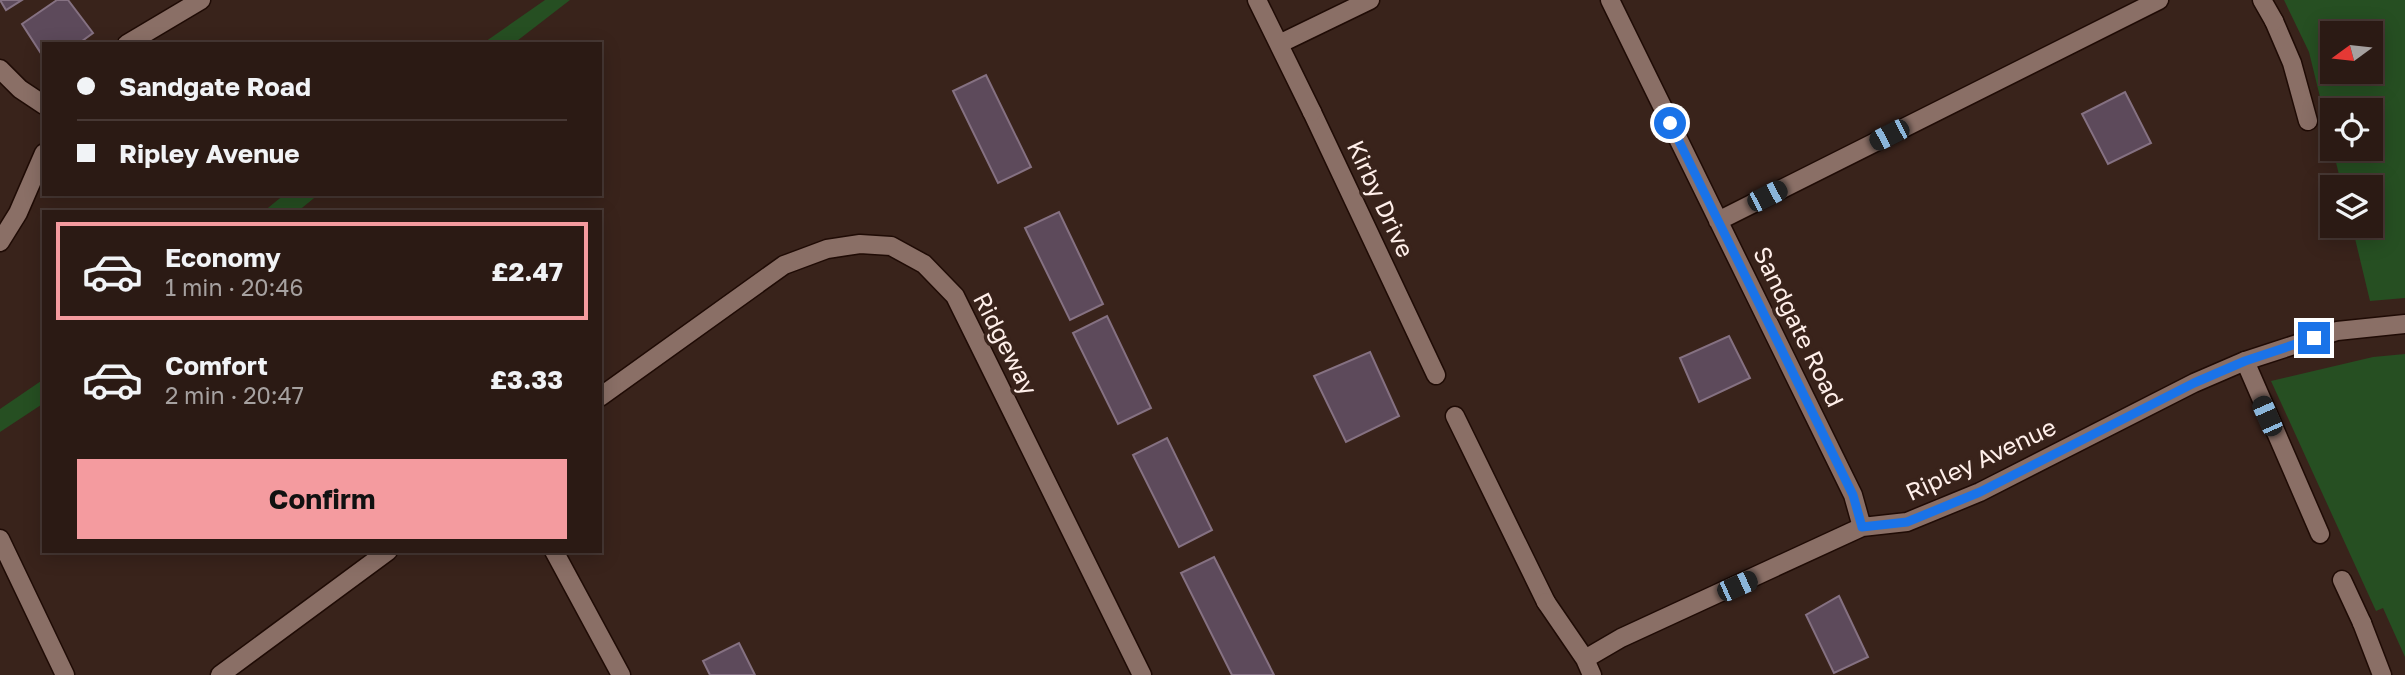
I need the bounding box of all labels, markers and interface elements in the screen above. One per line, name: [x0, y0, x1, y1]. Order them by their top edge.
north arrow: [2320, 21, 2384, 84]
map controls: [2320, 21, 2383, 238]
text: Sandgate Road: [119, 71, 311, 102]
button: locate: [2320, 98, 2383, 161]
route start: [1654, 107, 1686, 139]
car: [1866, 116, 1913, 154]
street label: Kirby Drive: [1342, 135, 1421, 261]
text: Ripley Avenue: [119, 138, 300, 169]
button: layers: [2320, 175, 2383, 238]
car: [1744, 177, 1791, 215]
icon: car: [81, 240, 144, 303]
street label: Sandgate Road: [1748, 241, 1851, 411]
text: Economy: [165, 242, 281, 273]
text: £2.47: [491, 256, 563, 287]
text: 1 min · 20:46: [165, 273, 303, 301]
street label: Ridgeway: [968, 287, 1045, 400]
route end: [2298, 322, 2330, 354]
icon: car: [81, 348, 144, 411]
text: Comfort: [165, 350, 268, 381]
text: £3.33: [490, 364, 563, 395]
text: 2 min · 20:47: [165, 381, 304, 409]
car: [2249, 393, 2286, 439]
street label: Ripley Avenue: [1901, 411, 2060, 506]
button: Confirm: [77, 459, 567, 539]
car: [1714, 568, 1761, 604]

